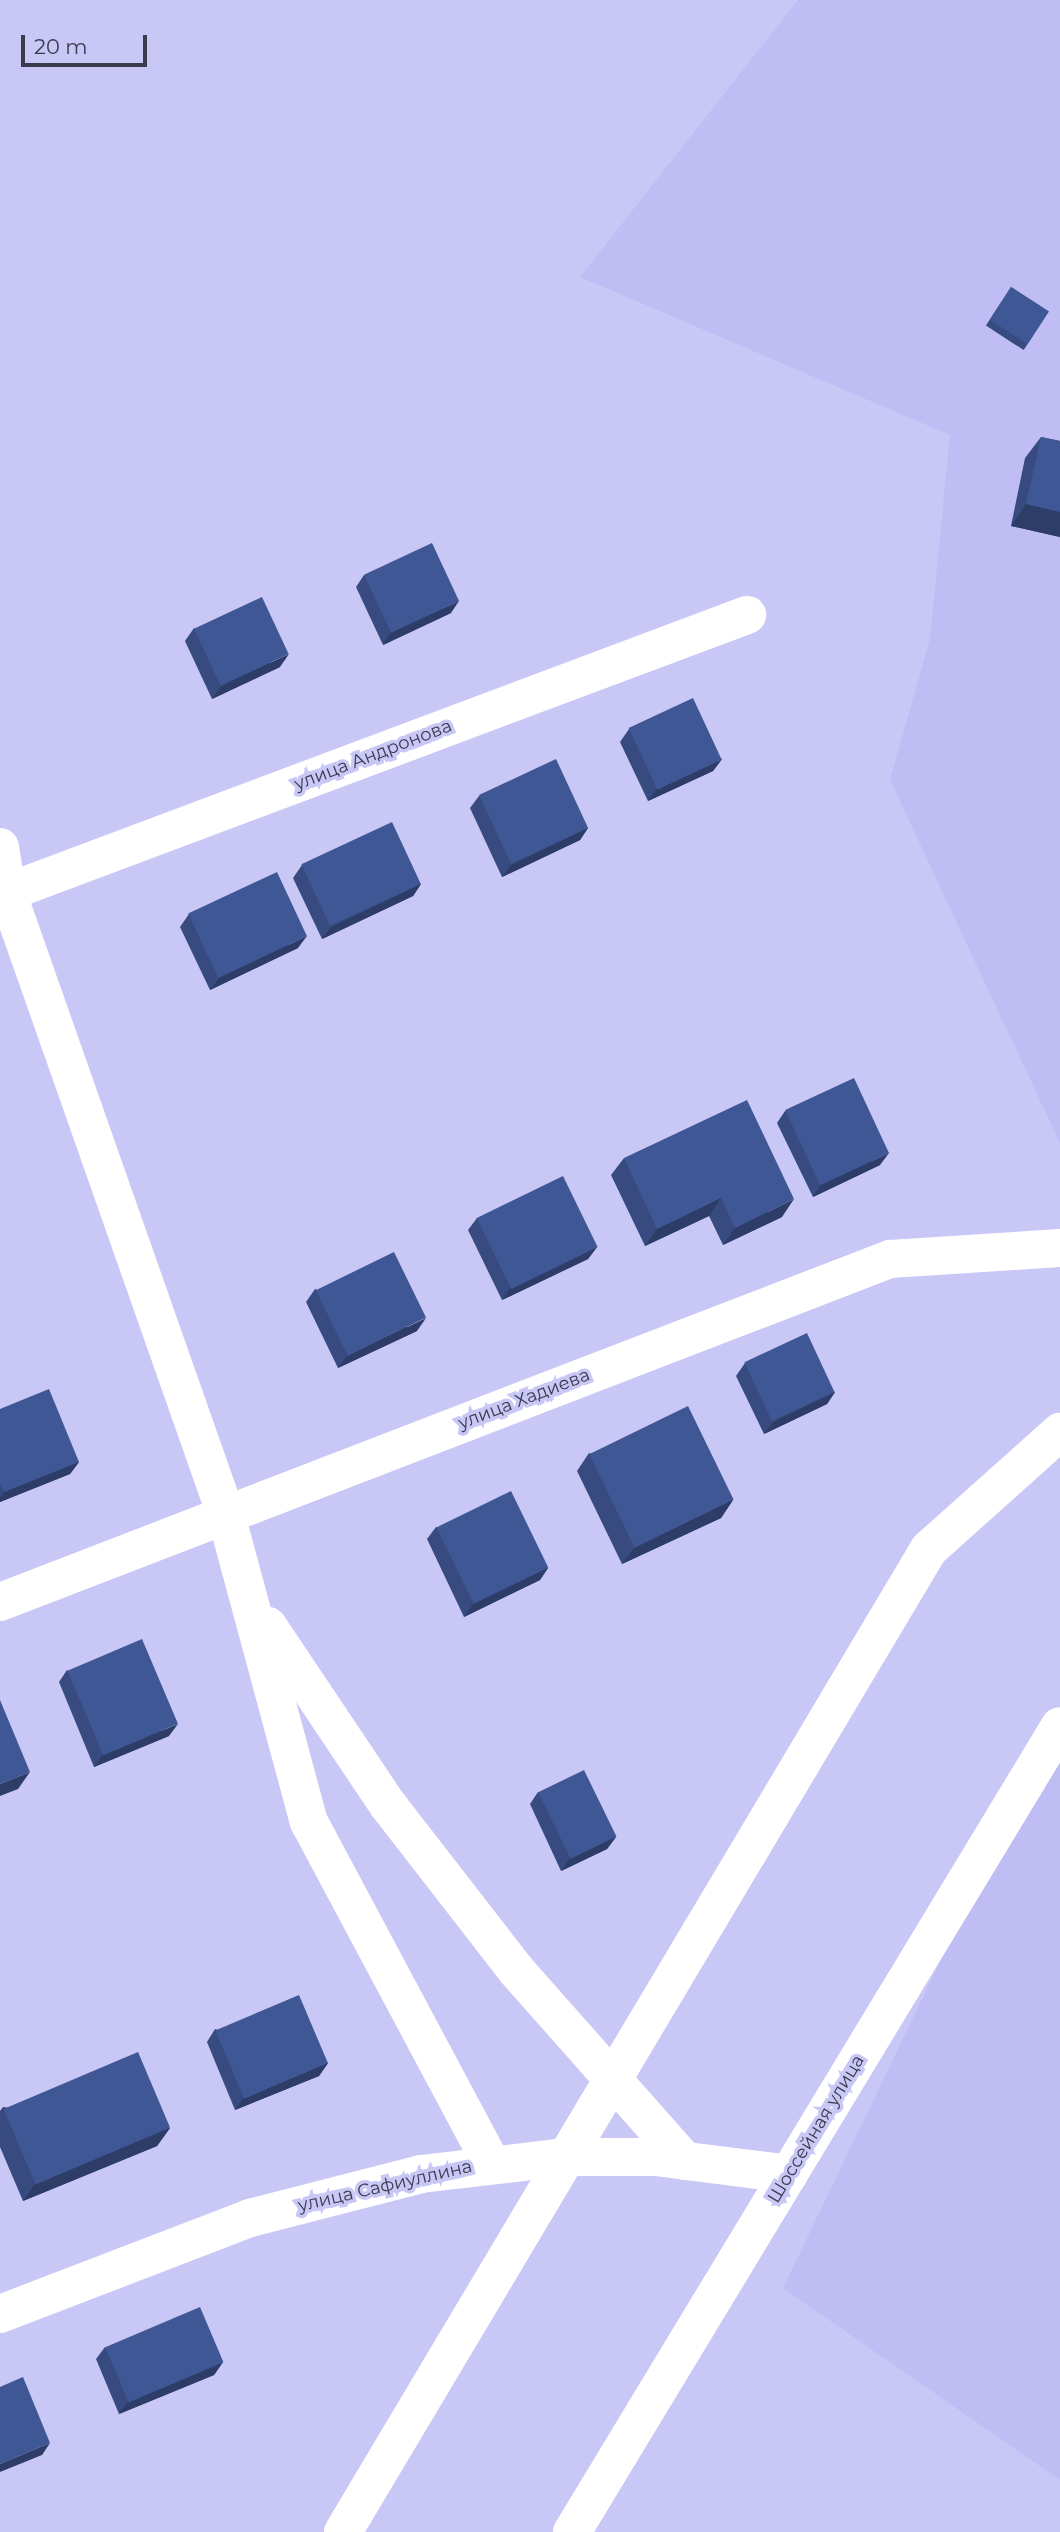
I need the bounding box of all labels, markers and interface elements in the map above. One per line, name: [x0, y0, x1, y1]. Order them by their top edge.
scale bar: [24, 21, 150, 65]
text: 20 m: [34, 34, 88, 59]
street label: улица Андронова: [291, 715, 455, 795]
street label: улица Хадиева: [455, 1364, 593, 1434]
street label: Шоссейная улица: [763, 2051, 869, 2207]
street label: улица Сафиуллина: [296, 2155, 474, 2217]

